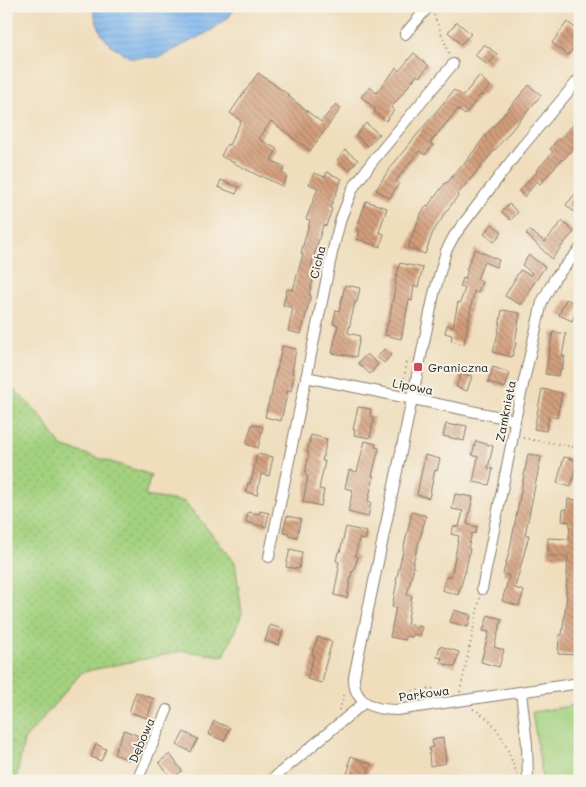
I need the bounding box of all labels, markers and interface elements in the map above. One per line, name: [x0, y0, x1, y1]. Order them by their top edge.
street label: Cicha: [305, 244, 329, 280]
place label: Graniczna: [428, 359, 489, 375]
marker: Graniczna: [412, 361, 424, 373]
street label: Lipowa: [391, 374, 435, 398]
street label: Zamknięta: [491, 379, 519, 443]
street label: Parkowa: [398, 682, 450, 704]
street label: Dębowa: [124, 715, 158, 765]

